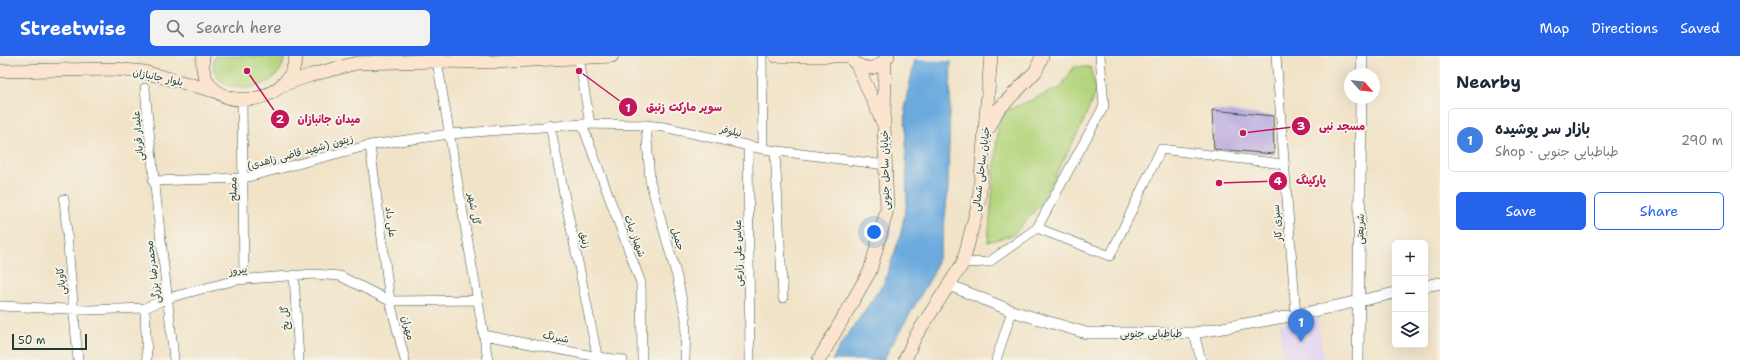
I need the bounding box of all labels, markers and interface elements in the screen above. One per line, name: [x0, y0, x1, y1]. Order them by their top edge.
search box: [150, 10, 430, 46]
text: Streetwise: [20, 16, 126, 41]
icon: search: [164, 17, 186, 39]
text: Search here: [196, 18, 282, 38]
text: Map: [1540, 19, 1570, 37]
text: Directions: [1592, 19, 1658, 37]
text: Saved: [1680, 19, 1720, 37]
street label: بلوار جانبازان: [132, 65, 185, 89]
north arrow: [1344, 68, 1380, 104]
text: Nearby: [1456, 71, 1521, 93]
callout: سوپر مارکت زنبق: [618, 96, 730, 119]
text: 1: [625, 100, 631, 116]
text: سوپر مارکت زنبق: [646, 100, 722, 115]
callout: میدان جانبازان: [270, 107, 369, 130]
street label: علیدار قربانی: [129, 110, 148, 162]
text: 2: [276, 111, 285, 127]
text: میدان جانبازان: [298, 112, 360, 127]
callout: مسجد نبی: [1291, 115, 1373, 138]
text: 3: [1297, 118, 1305, 134]
text: مسجد نبی: [1319, 119, 1365, 134]
text: بازار سر پوشیده: [1495, 119, 1590, 139]
street label: نیلوفر: [718, 122, 743, 141]
street label: خیابان ساحلی شمالی: [969, 126, 994, 212]
street label: خیابان ساحل جنوبی: [878, 130, 893, 210]
street label: زیتون (شهید قاضی زاهدی): [245, 131, 355, 173]
text: 1: [1467, 132, 1473, 149]
text: 290 m: [1681, 132, 1723, 149]
text: Shop · طباطبایی جنوبی: [1495, 143, 1619, 160]
callout: پارکینگ: [1268, 169, 1334, 192]
text: 4: [1274, 173, 1283, 189]
text: پارکینگ: [1296, 173, 1327, 188]
street label: مصلح: [226, 177, 241, 201]
street label: گل شهر: [465, 191, 483, 226]
button: Save: [1456, 192, 1586, 230]
button: Share: [1594, 192, 1724, 230]
street label: سبزی کار: [1269, 204, 1285, 243]
street label: علی داد: [382, 206, 399, 238]
street label: شهباز بیات: [621, 213, 649, 259]
street label: شریعتی: [1353, 213, 1368, 244]
street label: عباس علی زارعی: [731, 219, 746, 287]
your location: [864, 222, 884, 242]
street label: جمیل: [669, 226, 687, 252]
street label: زنبق: [577, 231, 593, 250]
street label: محمدرضا بزرگی: [143, 240, 164, 304]
map controls: [1392, 240, 1428, 348]
button: +: [1392, 240, 1428, 276]
street label: پیروز: [227, 262, 248, 278]
street label: کاویانی: [53, 266, 70, 296]
button: −: [1392, 276, 1428, 312]
street label: گل یخ: [278, 306, 293, 330]
pin: 1: [1288, 309, 1314, 342]
button: layers: [1392, 312, 1428, 348]
street label: مهران: [399, 314, 417, 342]
street label: طباطبایی جنوبی: [1120, 327, 1182, 341]
street label: شبرنگ: [542, 328, 571, 346]
scale bar: [12, 332, 87, 351]
text: 50 m: [18, 333, 46, 348]

